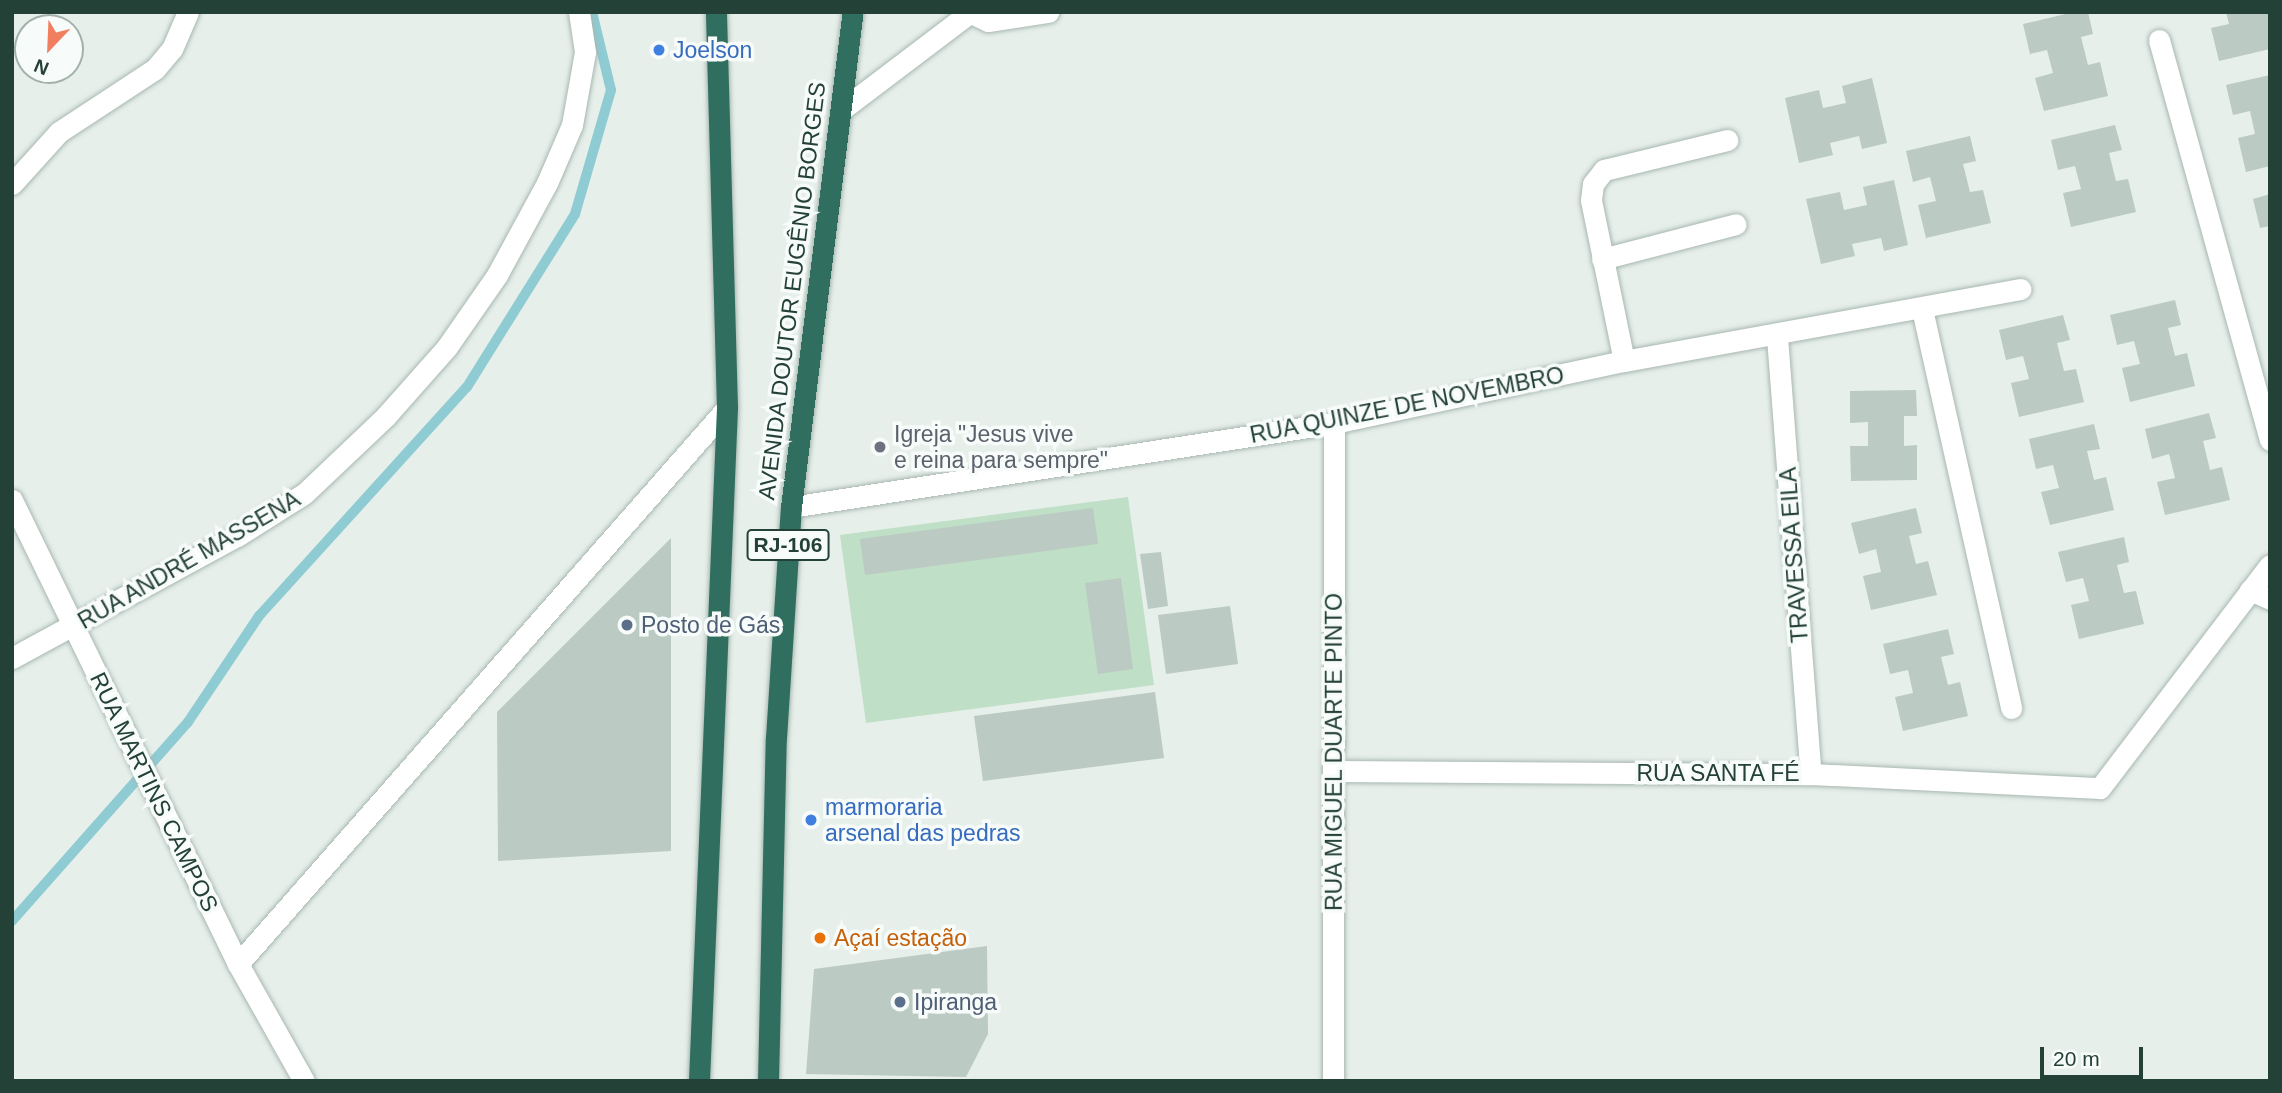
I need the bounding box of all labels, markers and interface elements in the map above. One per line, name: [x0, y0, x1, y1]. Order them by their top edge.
north arrow: [14, 14, 84, 84]
place label: Joelson: [673, 36, 752, 64]
marker: Joelson: [651, 42, 667, 58]
text: N: [31, 55, 52, 79]
street label: AVENIDA DOUTOR EUGÊNIO BORGES: [753, 80, 831, 502]
street label: RUA QUINZE DE NOVEMBRO: [1247, 361, 1567, 449]
place label: Igreja "Jesus vive e reina para sempre": [894, 420, 1108, 474]
marker: Igreja "Jesus vive e reina para sempre": [872, 439, 888, 455]
street label: TRAVESSA EILA: [1774, 466, 1814, 644]
street label: RUA ANDRÉ MASSENA: [72, 484, 306, 636]
road number: RJ-106: [746, 528, 830, 562]
street label: RUA MIGUEL DUARTE PINTO: [1320, 592, 1348, 912]
place label: Posto de Gás: [641, 611, 780, 639]
marker: Posto de Gás: [619, 617, 635, 633]
street label: RUA MARTINS CAMPOS: [84, 667, 224, 917]
street label: RUA SANTA FÉ: [1635, 759, 1801, 787]
place label: marmoraria arsenal das pedras: [825, 793, 1021, 847]
marker: marmoraria arsenal das pedras: [803, 812, 819, 828]
place label: Açaí estação: [834, 924, 967, 952]
marker: Açaí estação: [812, 930, 828, 946]
place label: Ipiranga: [914, 988, 997, 1016]
marker: Ipiranga: [892, 994, 908, 1010]
scale bar: [2044, 1034, 2147, 1078]
text: 20 m: [2053, 1047, 2100, 1070]

